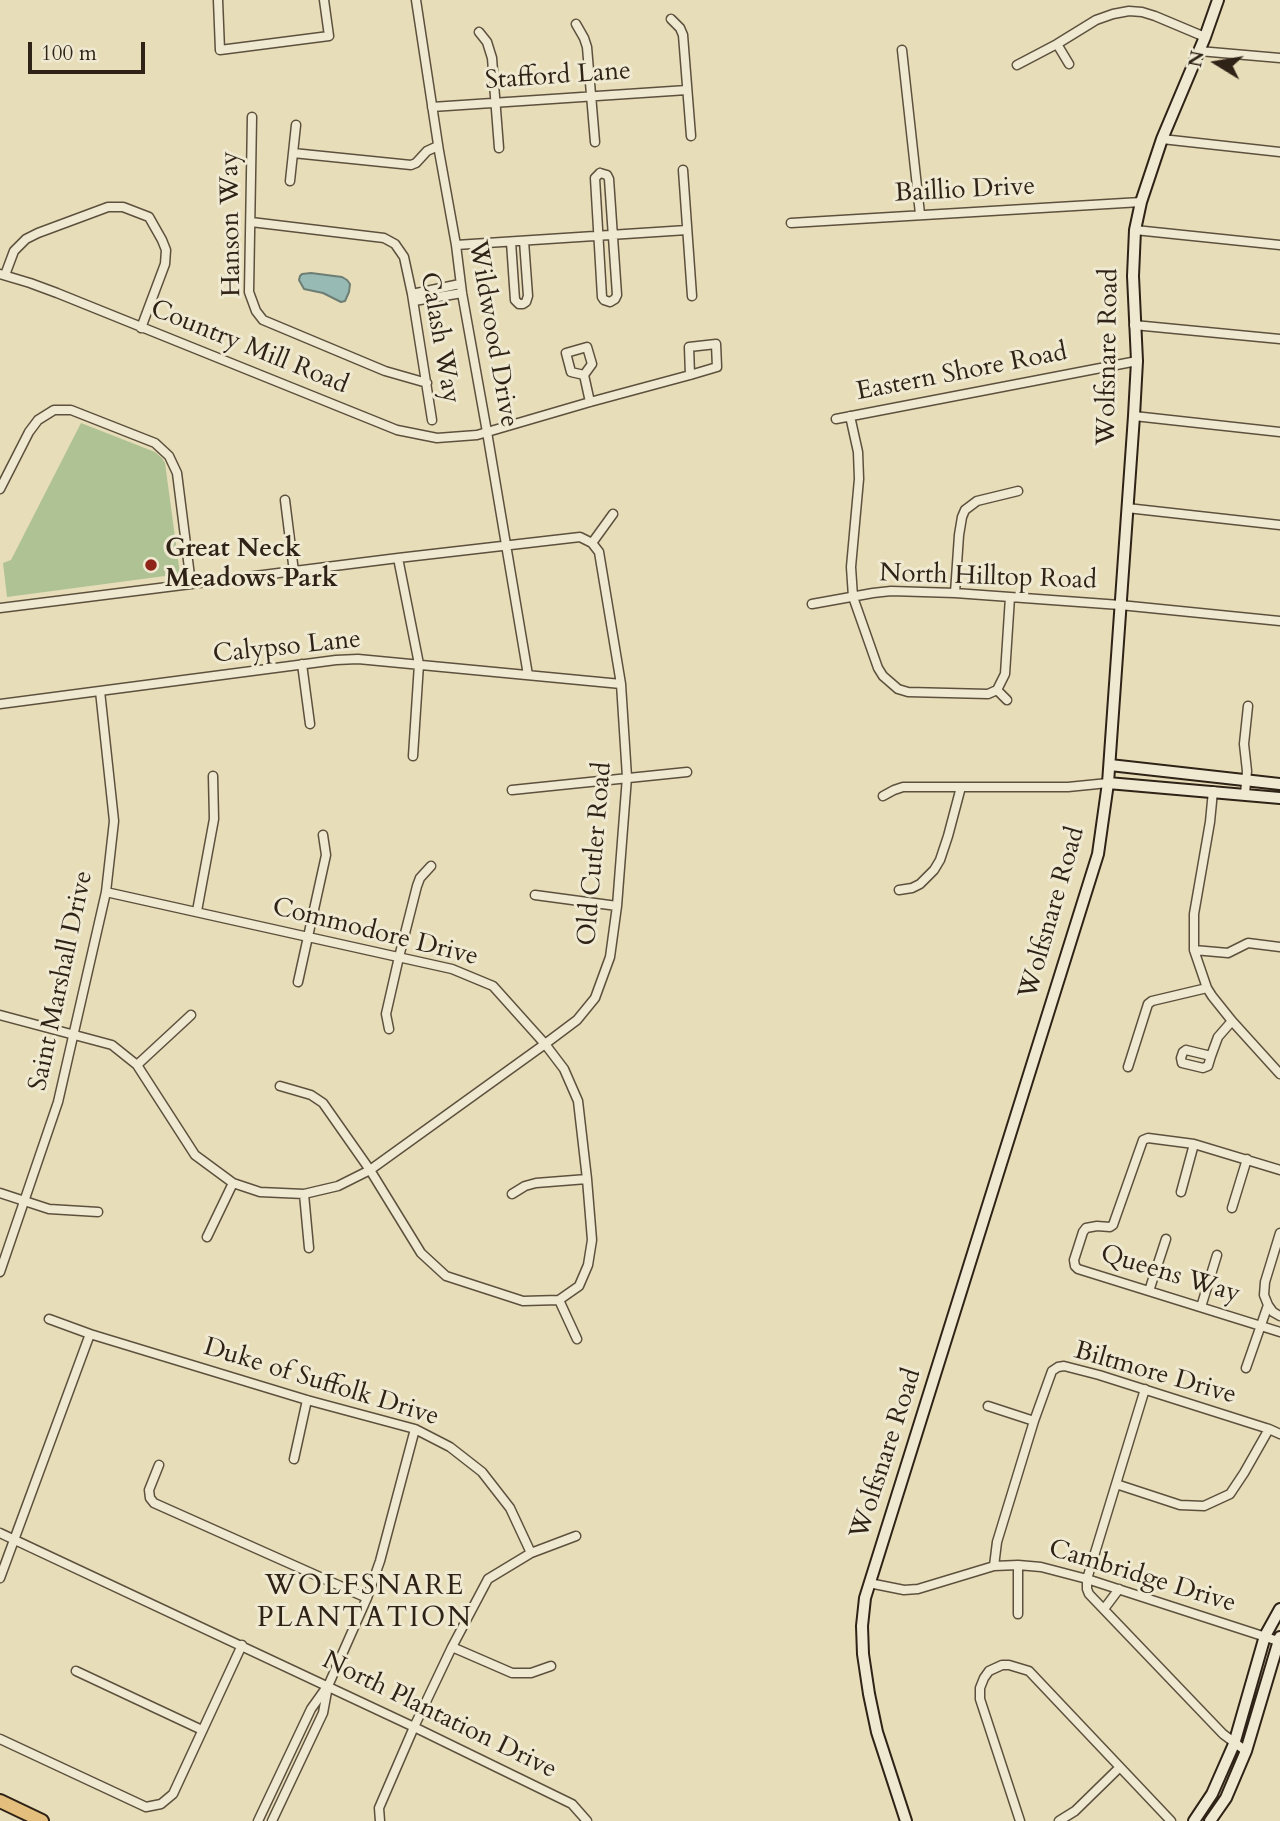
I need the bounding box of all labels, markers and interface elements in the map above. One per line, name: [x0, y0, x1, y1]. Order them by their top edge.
scale bar: [32, 28, 149, 72]
north arrow: [1182, 28, 1252, 98]
text: 100 m: [41, 39, 97, 68]
text: N: [1182, 48, 1211, 70]
street label: Stafford Lane: [484, 56, 632, 98]
street label: Hanson Way: [215, 151, 249, 297]
street label: Baillio Drive: [894, 172, 1036, 210]
street label: Wildwood Drive: [460, 238, 524, 430]
street label: Wolfsnare Road: [1092, 268, 1126, 446]
street label: Calash Way: [412, 270, 466, 406]
street label: Country Mill Road: [146, 294, 352, 402]
street label: Eastern Shore Road: [854, 337, 1070, 409]
place label: Great Neck Meadows Park: [165, 534, 338, 596]
marker: Great Neck Meadows Park: [143, 557, 159, 573]
street label: North Hilltop Road: [879, 559, 1097, 597]
street label: Calypso Lane: [211, 625, 363, 671]
street label: Old Cutler Road: [572, 761, 620, 947]
street label: Wolfsnare Road: [1014, 823, 1092, 1003]
street label: Saint Marshall Drive: [23, 868, 101, 1094]
street label: Commodore Drive: [269, 892, 481, 974]
street label: Queens Way: [1096, 1239, 1244, 1311]
street label: Duke of Suffolk Drive: [200, 1332, 442, 1434]
street label: Biltmore Drive: [1070, 1336, 1240, 1412]
street label: Wolfsnare Road: [845, 1365, 929, 1543]
street label: Cambridge Drive: [1045, 1534, 1239, 1620]
district label: WOLFSNARE PLANTATION: [258, 1571, 472, 1637]
street label: North Plantation Drive: [317, 1646, 561, 1786]

